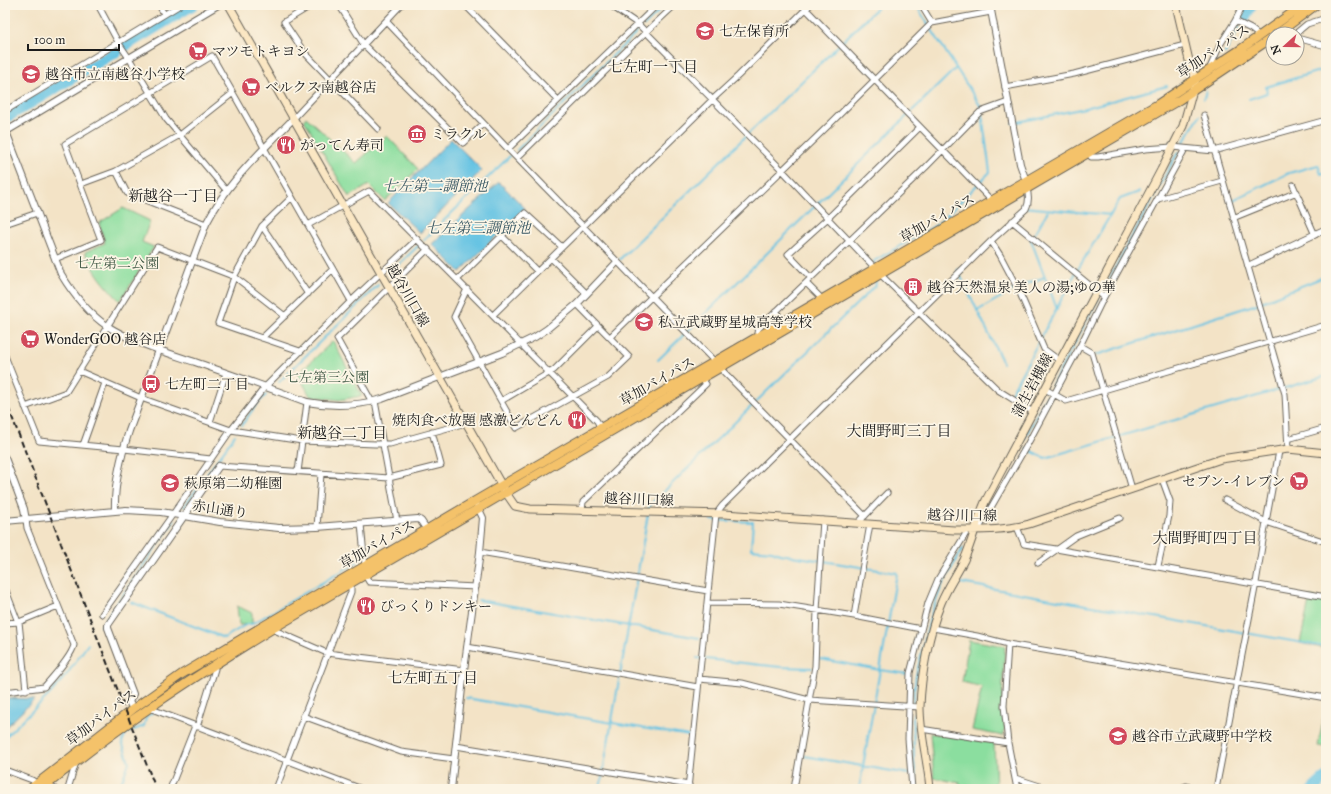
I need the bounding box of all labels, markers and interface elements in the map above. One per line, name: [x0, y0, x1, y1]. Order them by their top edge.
school or university icon: 七左保育所: [694, 20, 716, 42]
street label: 草加バイパス: [1174, 21, 1253, 82]
place label: 七左保育所: [719, 23, 789, 40]
scale bar: [28, 26, 119, 52]
north arrow: [1265, 26, 1305, 66]
text: 100 m: [34, 33, 65, 47]
supermarket icon: マツモトキヨシ: [187, 40, 209, 62]
text: N: [1268, 42, 1284, 56]
place label: マツモトキヨシ: [212, 43, 310, 60]
district label: 七左町一丁目: [608, 58, 698, 76]
school or university icon: 越谷市立南越谷小学校: [20, 63, 42, 85]
place label: 越谷市立南越谷小学校: [45, 66, 185, 83]
supermarket icon: ベルクス南越谷店: [240, 76, 262, 98]
place label: ベルクス南越谷店: [265, 79, 377, 96]
museum icon: ミラクル: [406, 123, 428, 145]
place label: ミラクル: [431, 126, 487, 143]
restaurant icon: がってん寿司: [275, 134, 297, 156]
place label: がってん寿司: [300, 137, 384, 154]
water label: 七左第二調節池: [382, 177, 489, 195]
district label: 新越谷一丁目: [128, 187, 218, 205]
street label: 草加バイパス: [897, 190, 978, 247]
water label: 七左第三調節池: [425, 219, 532, 237]
park label: 七左第二公園: [75, 255, 159, 272]
street label: 越谷川口線: [383, 261, 432, 330]
building icon: 越谷天然温泉 美人の湯;ゆの華: [902, 276, 924, 298]
place label: 越谷天然温泉 美人の湯;ゆの華: [927, 279, 1116, 296]
school or university icon: 私立武蔵野星城高等学校: [633, 311, 655, 333]
place label: 私立武蔵野星城高等学校: [658, 314, 812, 331]
supermarket icon: WonderGOO 越谷店: [19, 328, 41, 350]
place label: WonderGOO 越谷店: [44, 331, 166, 348]
street label: 蒲生岩槻線: [1009, 350, 1056, 420]
street label: 草加バイパス: [617, 353, 698, 410]
park label: 七左第三公園: [285, 369, 369, 386]
bus stop icon: 七左町二丁目: [140, 373, 162, 395]
place label: 七左町二丁目: [165, 376, 249, 393]
restaurant icon: 焼肉食べ放題 感激どんどん: [566, 409, 588, 431]
place label: 焼肉食べ放題 感激どんどん: [392, 412, 563, 429]
district label: 大間野町三丁目: [846, 422, 952, 440]
district label: 新越谷二丁目: [297, 424, 387, 442]
supermarket icon: セブン-イレブン: [1288, 470, 1310, 492]
school or university icon: 萩原第二幼稚園: [159, 472, 181, 494]
place label: セブン-イレブン: [1182, 473, 1285, 490]
place label: 萩原第二幼稚園: [184, 475, 282, 492]
street label: 越谷川口線: [604, 490, 674, 509]
street label: 赤山通り: [191, 497, 249, 522]
street label: 越谷川口線: [927, 506, 997, 525]
street label: 草加バイパス: [337, 516, 418, 573]
district label: 大間野町四丁目: [1152, 529, 1258, 547]
restaurant icon: びっくりドンキー: [355, 595, 377, 617]
place label: びっくりドンキー: [380, 598, 492, 615]
district label: 七左町五丁目: [388, 669, 478, 687]
street label: 草加バイパス: [63, 685, 140, 749]
school or university icon: 越谷市立武蔵野中学校: [1107, 725, 1129, 747]
place label: 越谷市立武蔵野中学校: [1132, 728, 1272, 745]

